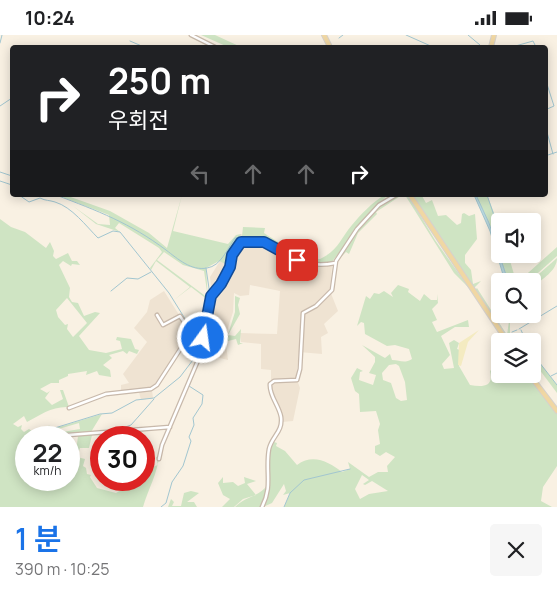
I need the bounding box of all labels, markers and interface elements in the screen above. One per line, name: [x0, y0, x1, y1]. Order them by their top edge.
text: 10:24: [25, 5, 75, 31]
text: 250 m: [108, 57, 211, 105]
icon: right: [25, 65, 90, 130]
text: 우회전: [108, 105, 169, 135]
icon: left: [186, 160, 214, 188]
icon: ahead: [239, 160, 267, 188]
icon: ahead: [292, 160, 320, 188]
icon: right: [345, 160, 373, 188]
map controls: [491, 213, 541, 383]
button: sound: [491, 213, 541, 263]
pin: [276, 239, 318, 281]
icon: arrive: [283, 246, 311, 274]
button: search: [491, 273, 541, 323]
position arrow: [176, 311, 228, 363]
button: layers: [491, 333, 541, 383]
speed limit sign: 30: [90, 426, 155, 491]
text: 22: [33, 435, 62, 470]
text: km/h: [34, 462, 61, 479]
text: 1 분: [15, 518, 61, 559]
button: close: [490, 524, 542, 576]
text: 390 m · 10:25: [15, 558, 109, 580]

